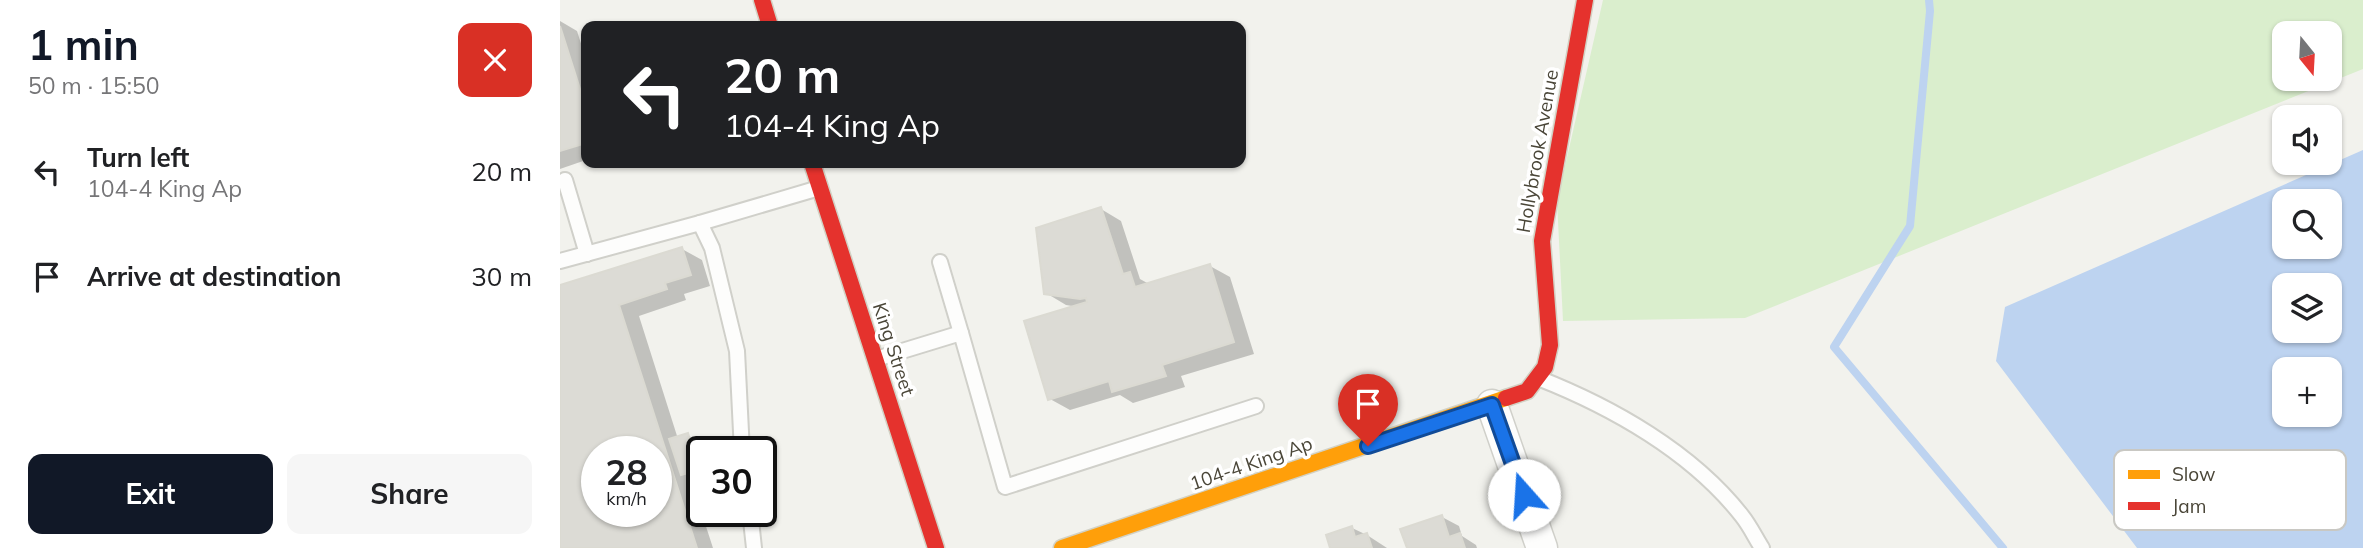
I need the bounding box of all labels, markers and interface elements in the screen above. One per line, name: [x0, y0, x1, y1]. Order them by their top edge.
text: 1 min: [28, 18, 139, 71]
north arrow: [2272, 21, 2342, 91]
map controls: [2272, 21, 2342, 427]
button: close: [458, 23, 532, 97]
text: 20 m: [724, 44, 840, 105]
icon: left: [609, 49, 700, 140]
street label: Hollybrook Avenue: [1511, 68, 1563, 234]
text: 50 m · 15:50: [28, 71, 160, 100]
text: 104-4 King Ap: [724, 105, 940, 145]
button: sound: [2272, 105, 2342, 175]
text: Turn left: [87, 141, 189, 174]
icon: left: [28, 153, 66, 191]
text: 20 m: [471, 155, 532, 188]
text: 104-4 King Ap: [87, 174, 242, 203]
button: search: [2272, 189, 2342, 259]
icon: arrive: [28, 258, 66, 296]
text: Arrive at destination: [87, 260, 342, 293]
text: 30 m: [471, 260, 532, 293]
button: layers: [2272, 273, 2342, 343]
street label: King Street: [868, 299, 920, 399]
button: +: [2272, 357, 2342, 427]
pin: [1338, 374, 1398, 446]
icon: arrive: [1349, 385, 1387, 423]
street label: 104-4 King Ap: [1186, 431, 1316, 495]
speed limit sign: 30: [686, 436, 777, 527]
text: 28: [605, 450, 648, 494]
legend: [2114, 450, 2346, 530]
button: Exit: [28, 454, 273, 534]
button: Share: [287, 454, 532, 534]
position arrow: [1487, 458, 1561, 532]
text: Slow: [2172, 462, 2216, 486]
text: km/h: [606, 487, 647, 510]
text: Jam: [2172, 494, 2206, 518]

